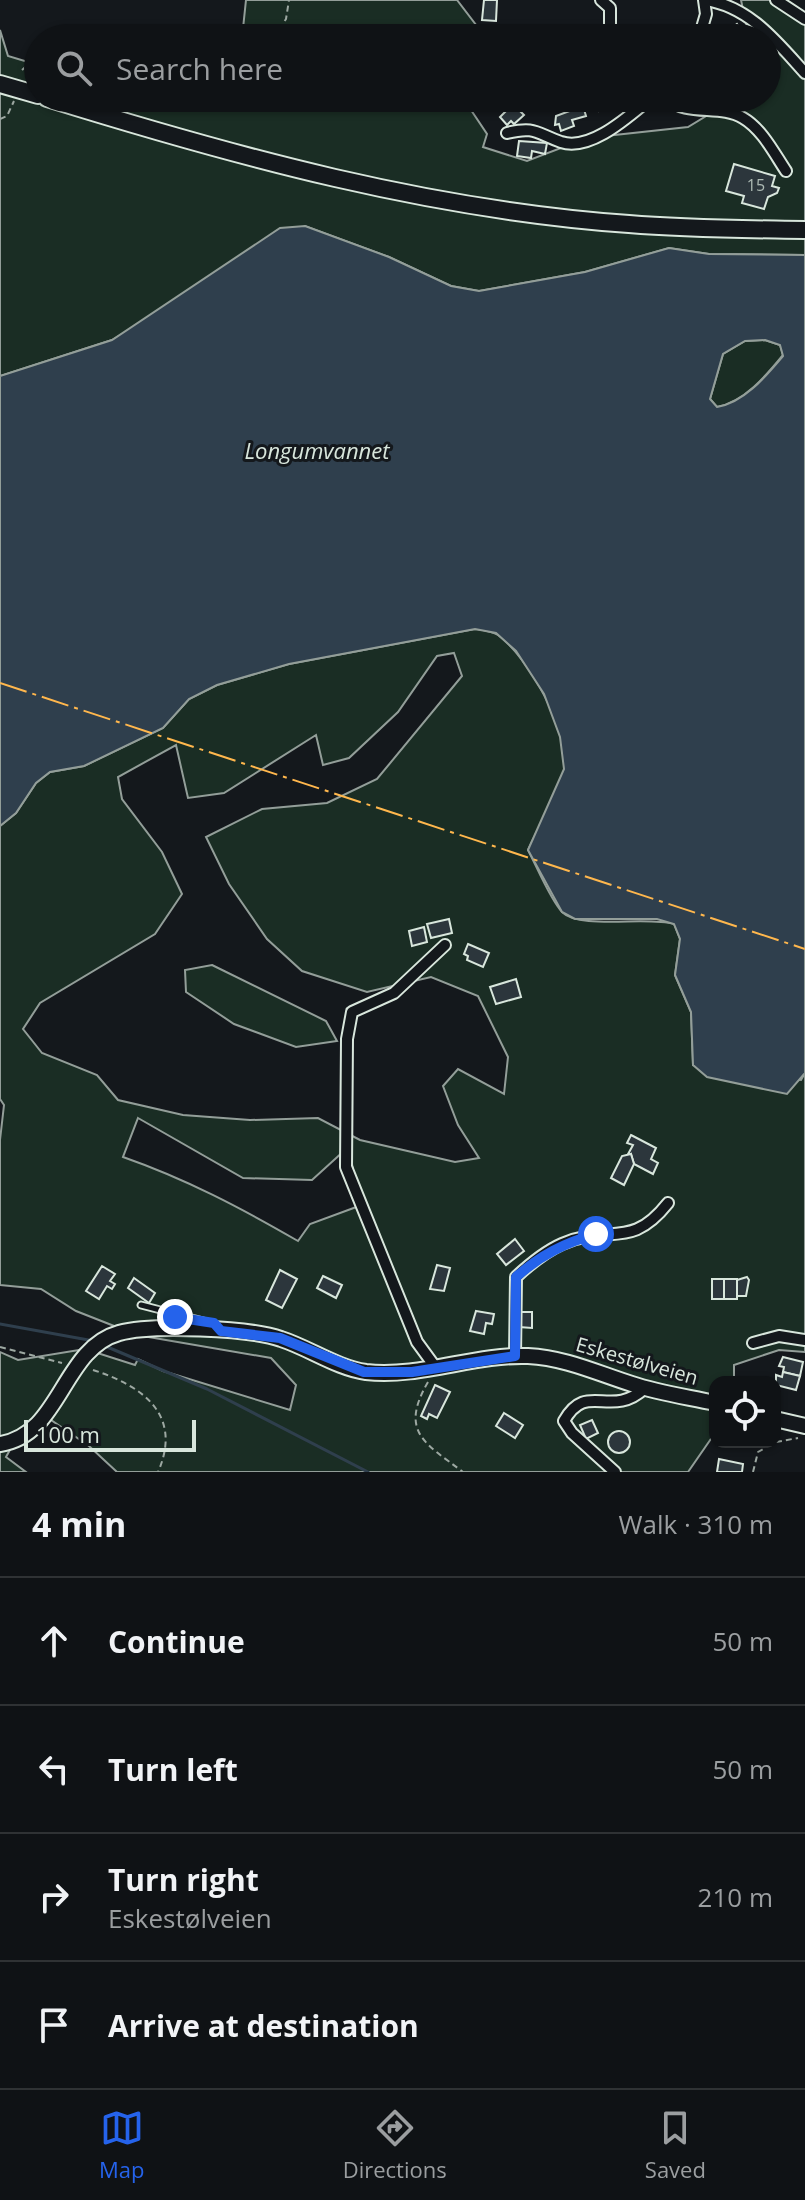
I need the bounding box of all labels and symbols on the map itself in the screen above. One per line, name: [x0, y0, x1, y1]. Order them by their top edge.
house number: 15: [747, 174, 765, 196]
water label: Longumvannet: [244, 435, 390, 465]
route start: [578, 1216, 614, 1252]
route end: [157, 1299, 193, 1335]
street label: Eskestølveien: [573, 1330, 701, 1391]
scale bar: [24, 1416, 196, 1452]

